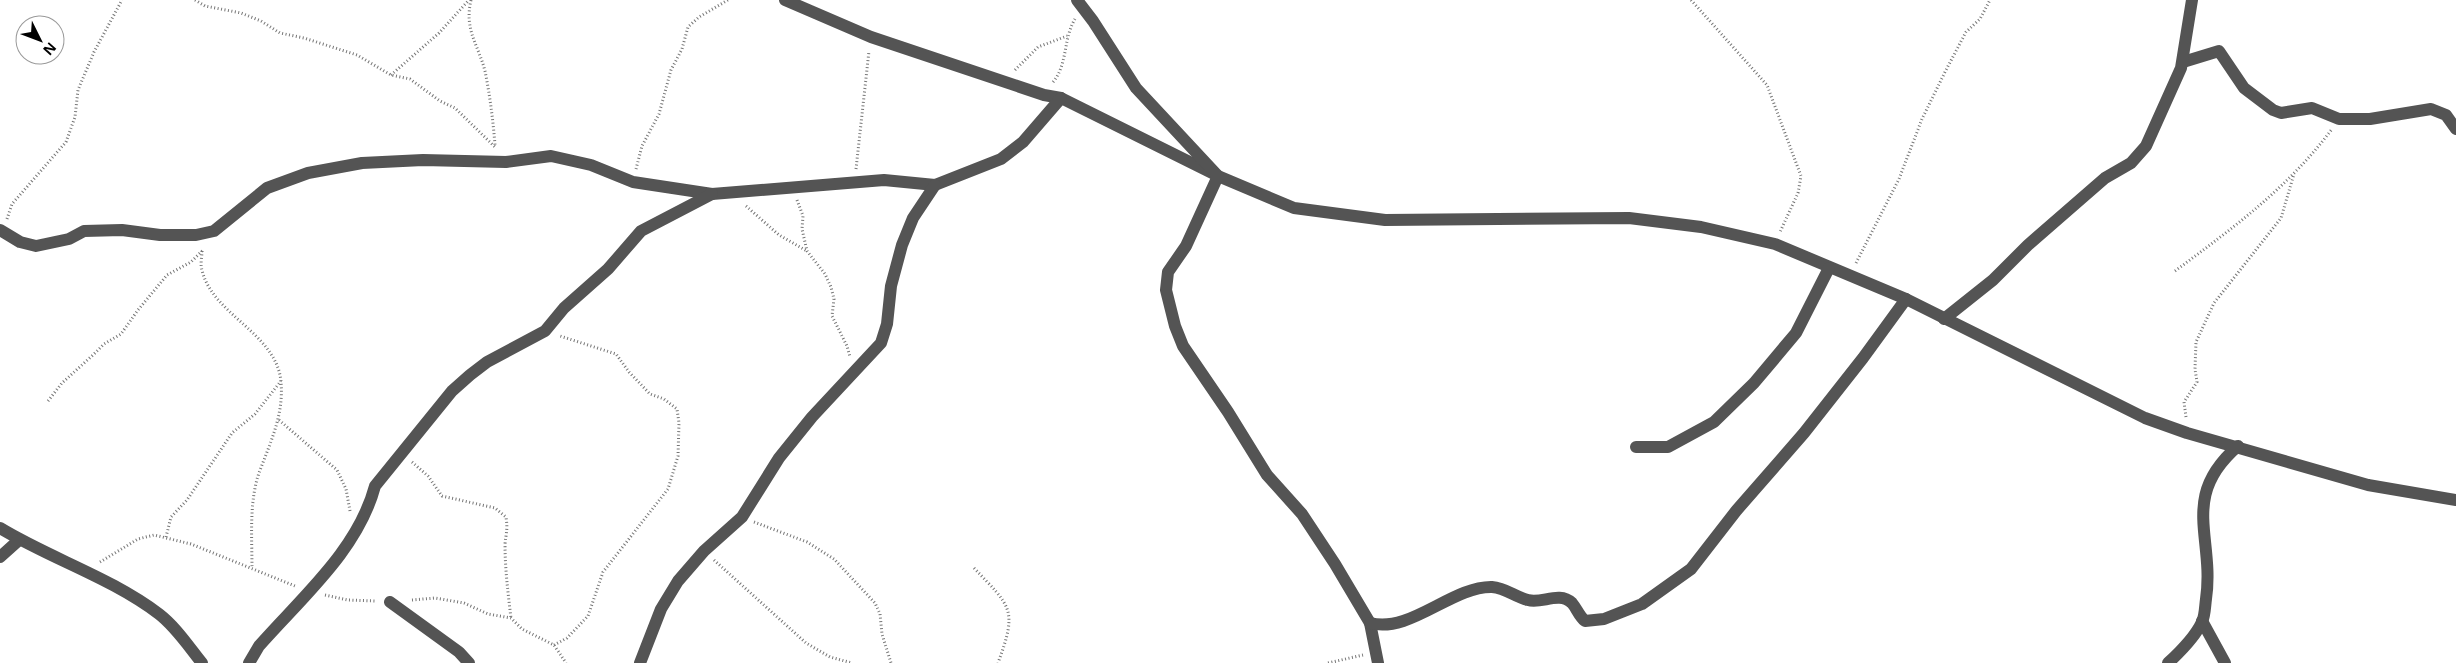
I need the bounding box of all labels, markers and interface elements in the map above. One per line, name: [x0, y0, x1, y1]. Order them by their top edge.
north arrow: [15, 15, 65, 65]
text: N: [39, 38, 61, 60]

